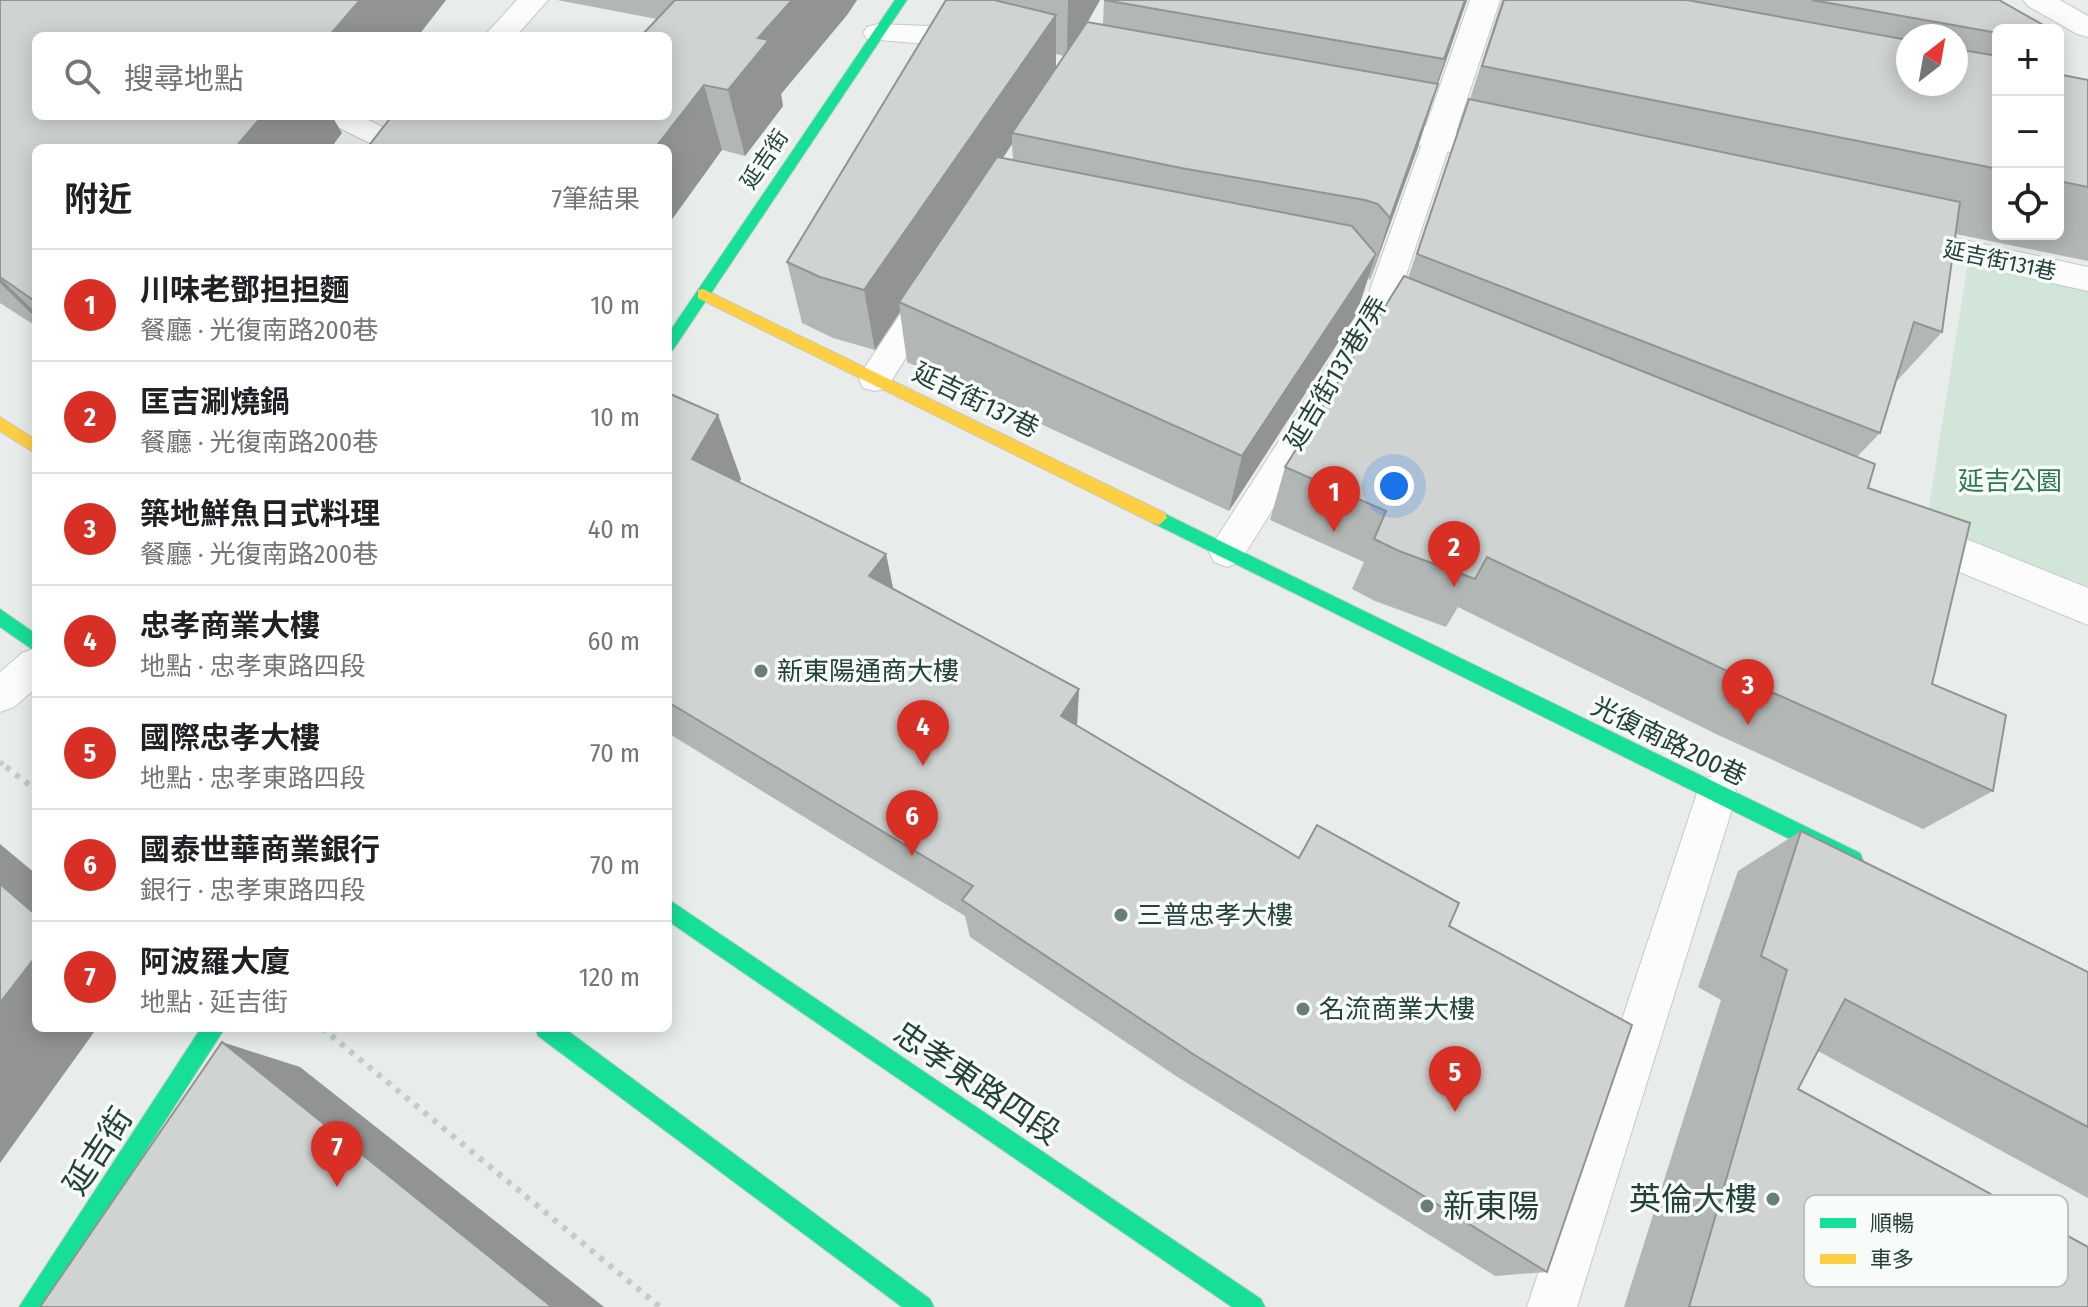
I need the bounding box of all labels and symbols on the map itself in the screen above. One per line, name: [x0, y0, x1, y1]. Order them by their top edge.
north arrow: [1896, 24, 1968, 96]
street label: 延吉街: [735, 124, 794, 194]
street label: 延吉街131巷: [1941, 235, 2059, 286]
street label: 延吉街137巷7弄: [1279, 291, 1394, 455]
street label: 延吉街137巷: [908, 357, 1044, 444]
pin: 1: [1308, 466, 1360, 532]
your location: [1374, 466, 1414, 506]
park label: 延吉公園: [1958, 466, 2062, 497]
pin: 2: [1428, 521, 1480, 587]
place label: 新東陽通商大樓: [777, 656, 959, 687]
pin: 3: [1722, 659, 1774, 725]
marker: 新東陽通商大樓: [752, 662, 770, 680]
street label: 光復南路200巷: [1586, 691, 1751, 792]
pin: 4: [897, 700, 949, 766]
pin: 6: [886, 790, 938, 856]
place label: 三普忠孝大樓: [1137, 900, 1293, 931]
marker: 三普忠孝大樓: [1112, 906, 1130, 924]
place label: 名流商業大樓: [1319, 994, 1475, 1025]
marker: 名流商業大樓: [1294, 1000, 1312, 1018]
street label: 忠孝東路四段: [887, 1014, 1067, 1152]
pin: 5: [1429, 1046, 1481, 1112]
street label: 延吉街: [56, 1100, 140, 1202]
pin: 7: [311, 1121, 363, 1187]
place label: 英倫大樓: [1629, 1180, 1757, 1218]
place label: 新東陽: [1443, 1187, 1539, 1225]
marker: 英倫大樓: [1764, 1190, 1782, 1208]
legend: [1804, 1195, 2068, 1287]
marker: 新東陽: [1418, 1197, 1436, 1215]
text: 順暢: [1870, 1210, 1914, 1237]
text: 車多: [1870, 1246, 1914, 1273]

